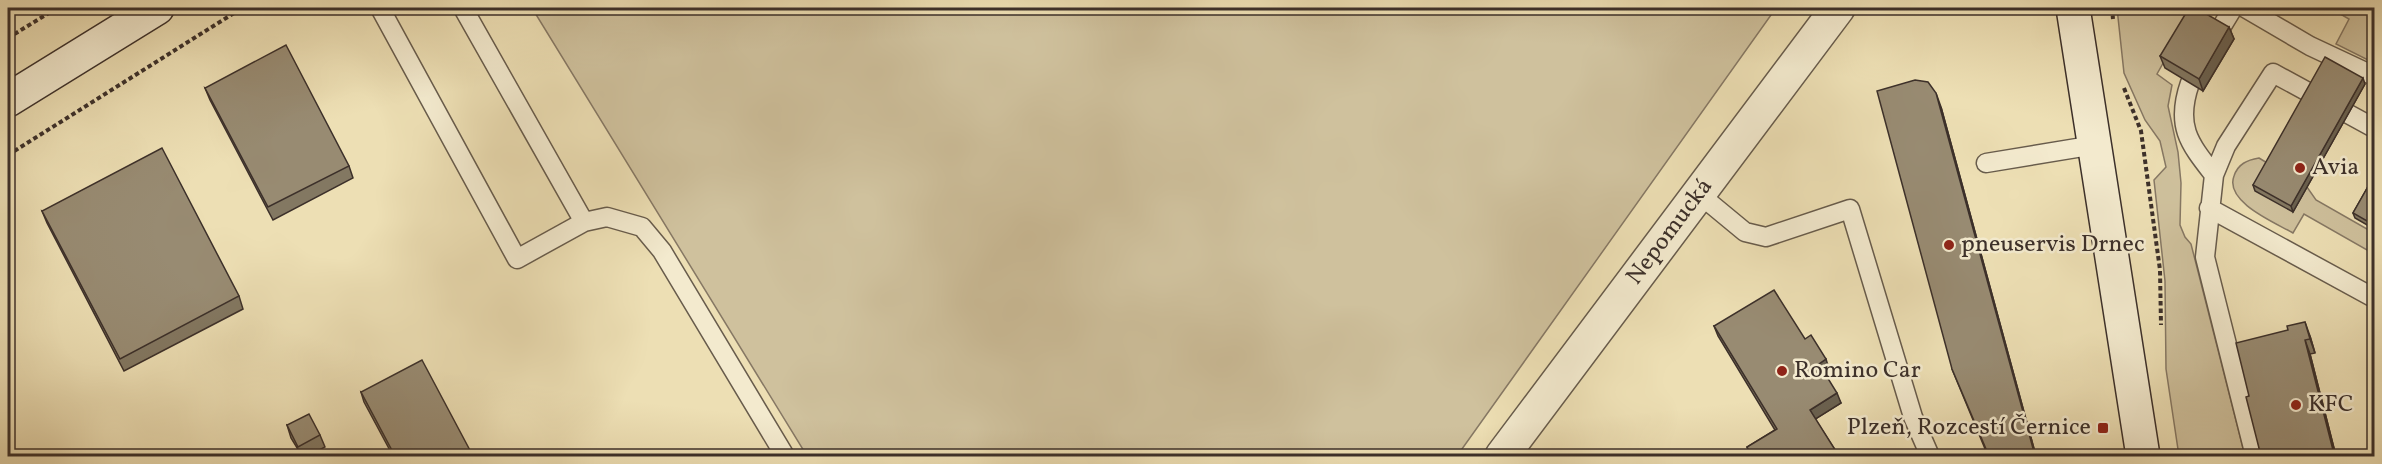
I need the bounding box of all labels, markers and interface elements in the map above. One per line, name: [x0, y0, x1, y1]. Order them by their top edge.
place label: Avia: [2312, 151, 2359, 185]
marker: Avia: [2293, 161, 2307, 175]
street label: Nepomucká: [1619, 172, 1721, 292]
place label: pneuservis Drnec: [1961, 228, 2145, 262]
marker: pneuservis Drnec: [1942, 238, 1956, 252]
place label: Romino Car: [1794, 354, 1921, 388]
marker: Romino Car: [1775, 364, 1789, 378]
place label: KFC: [2308, 388, 2353, 422]
marker: KFC: [2289, 398, 2303, 412]
place label: Plzeň, Rozcestí Černice: [1847, 411, 2091, 445]
marker: Plzeň, Rozcestí Černice: [2096, 421, 2110, 435]

